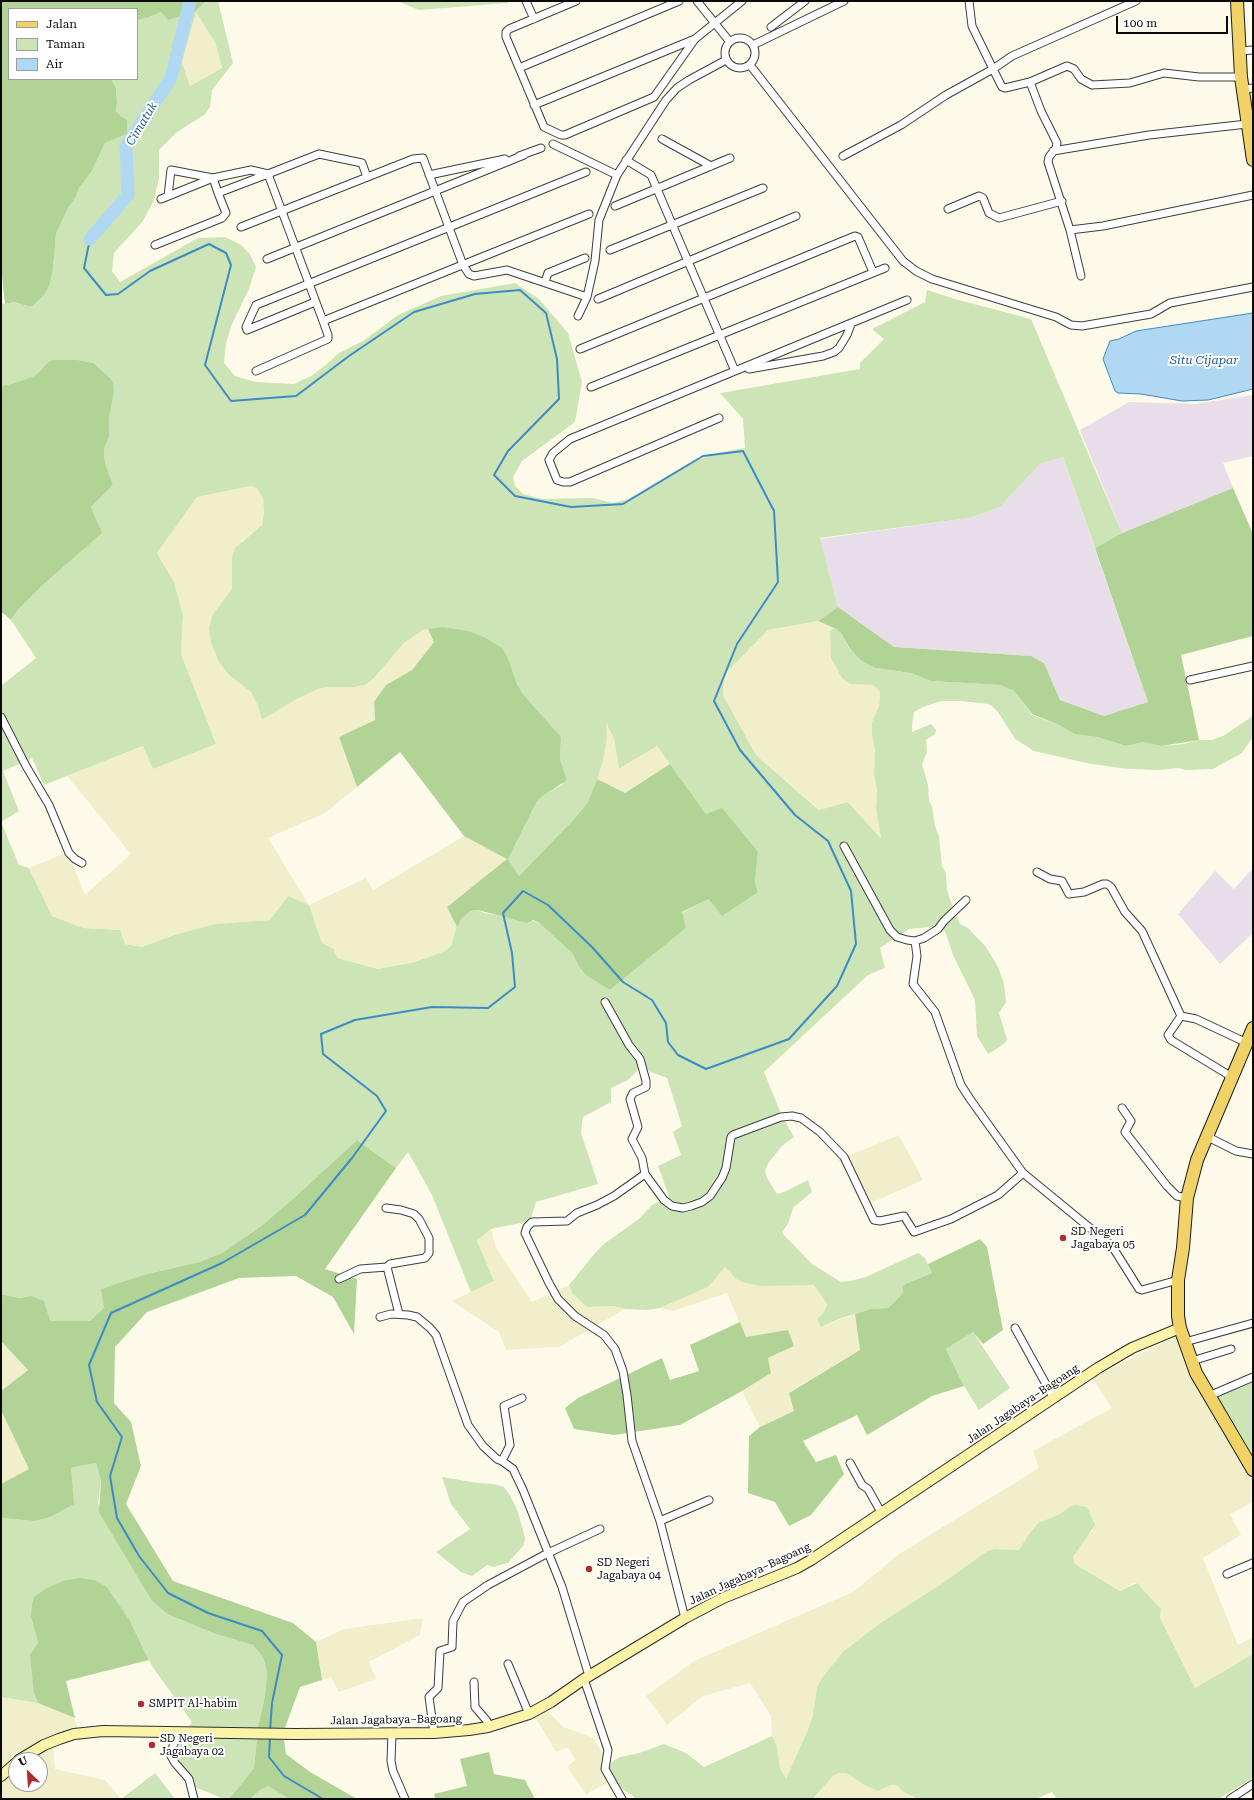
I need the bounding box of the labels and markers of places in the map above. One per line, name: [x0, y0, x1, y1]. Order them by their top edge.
place label: SD Negeri Jagabaya 05: [1071, 1225, 1135, 1251]
marker: SD Negeri Jagabaya 05: [1058, 1233, 1068, 1243]
place label: SD Negeri Jagabaya 04: [597, 1556, 661, 1582]
marker: SD Negeri Jagabaya 04: [584, 1564, 594, 1574]
place label: SMPIT Al-habim: [149, 1697, 237, 1711]
marker: SMPIT Al-habim: [136, 1699, 146, 1709]
place label: SD Negeri Jagabaya 02: [160, 1732, 224, 1758]
marker: SD Negeri Jagabaya 02: [147, 1740, 157, 1750]

